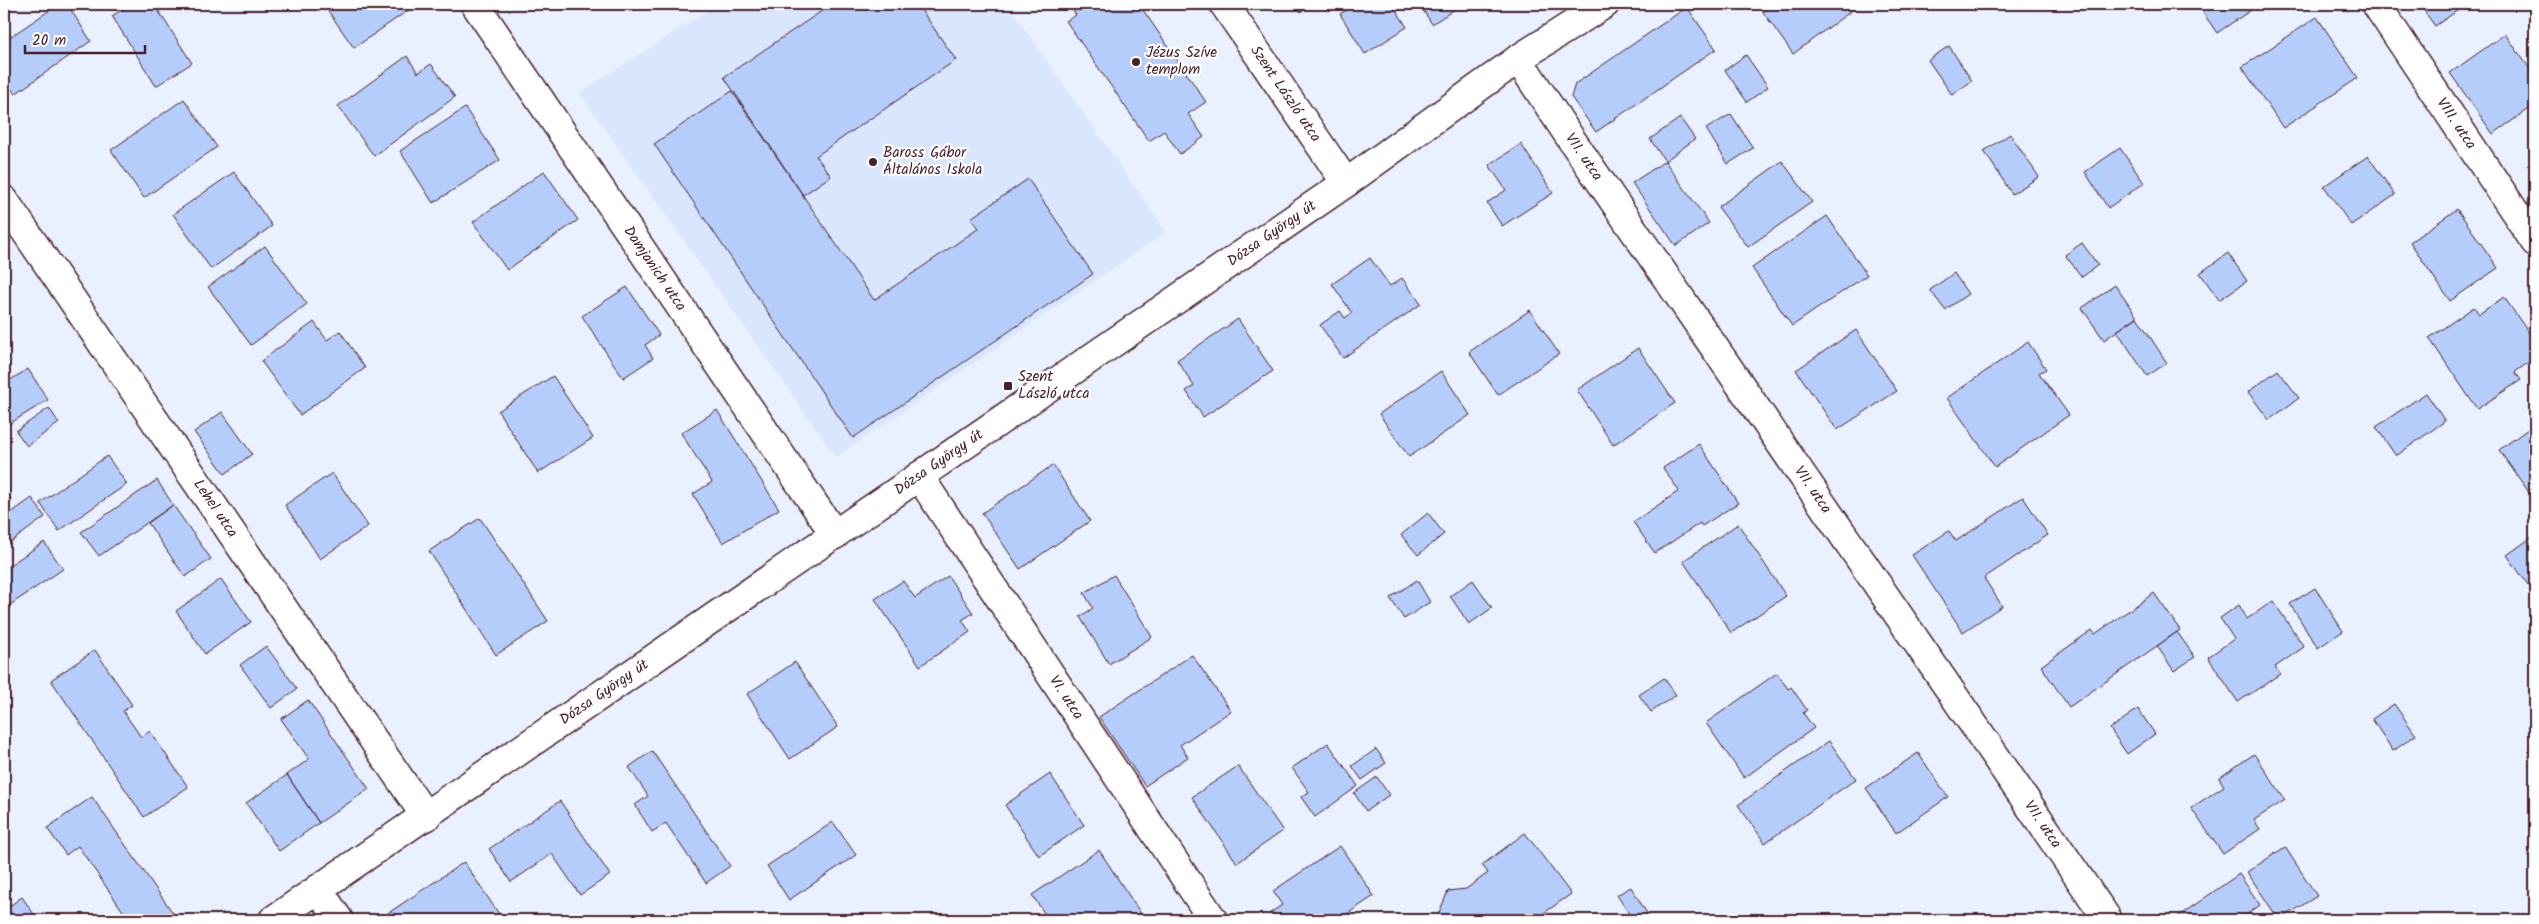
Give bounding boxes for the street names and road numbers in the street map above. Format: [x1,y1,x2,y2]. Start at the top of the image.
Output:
street label: Szent László utca [1244,41,1327,147]
street label: VIII. utca [2430,93,2482,155]
street label: VII. utca [1558,128,1609,186]
street label: Dózsa György út [1223,194,1322,273]
street label: Damjanich utca [617,221,692,316]
street label: Dózsa György út [889,423,989,502]
street label: VII. utca [1787,461,1837,519]
street label: Lehel utca [187,475,244,543]
street label: Dózsa György út [555,653,654,732]
street label: VI. utca [1042,671,1089,725]
street label: VII. utca [2017,796,2067,854]

